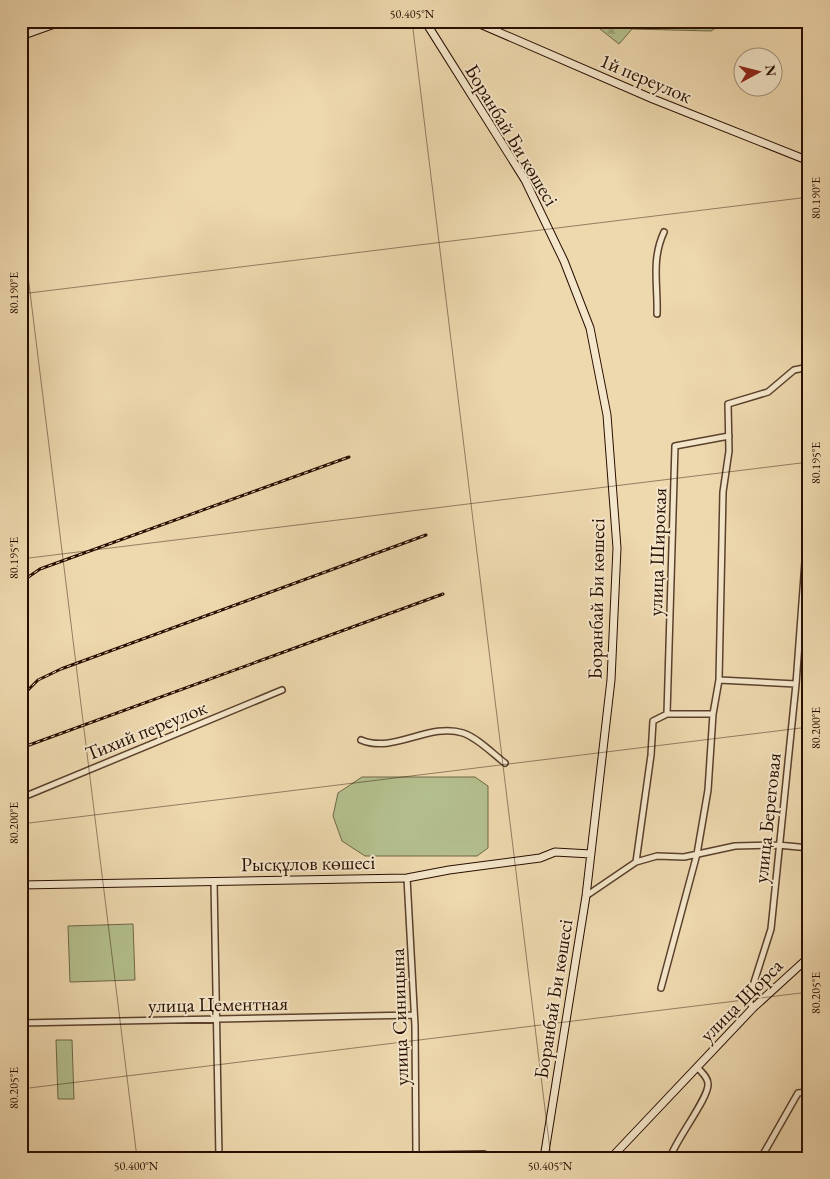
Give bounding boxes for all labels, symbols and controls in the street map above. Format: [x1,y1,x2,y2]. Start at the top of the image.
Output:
text: 50.405°N [390,6,435,22]
street label: 1й переулок [596,47,696,109]
north arrow [732,48,782,98]
street label: Боранбай Би көшесі [459,59,565,211]
text: N [761,64,781,78]
text: 80.190°E [808,177,824,219]
text: 80.190°E [6,272,22,314]
text: 80.195°E [808,442,824,484]
street label: улица Широкая [642,487,672,617]
street label: Боранбай Би көшесі [582,518,610,680]
text: 80.195°E [6,537,22,579]
street label: Тихий переулок [81,694,211,766]
text: 80.200°E [808,707,824,749]
street label: улица Береговая [747,752,787,884]
text: 80.200°E [6,802,22,844]
street label: Рысқұлов көшесі [241,849,376,877]
street label: Боранбай Би көшесі [528,917,578,1081]
street label: улица Синицына [384,948,414,1086]
street label: улица Щорса [694,953,788,1047]
text: 80.205°E [808,972,824,1014]
street label: улица Цементная [148,990,288,1018]
text: 80.205°E [6,1067,22,1109]
text: 50.400°N [114,1158,159,1174]
text: 50.405°N [528,1158,573,1174]

